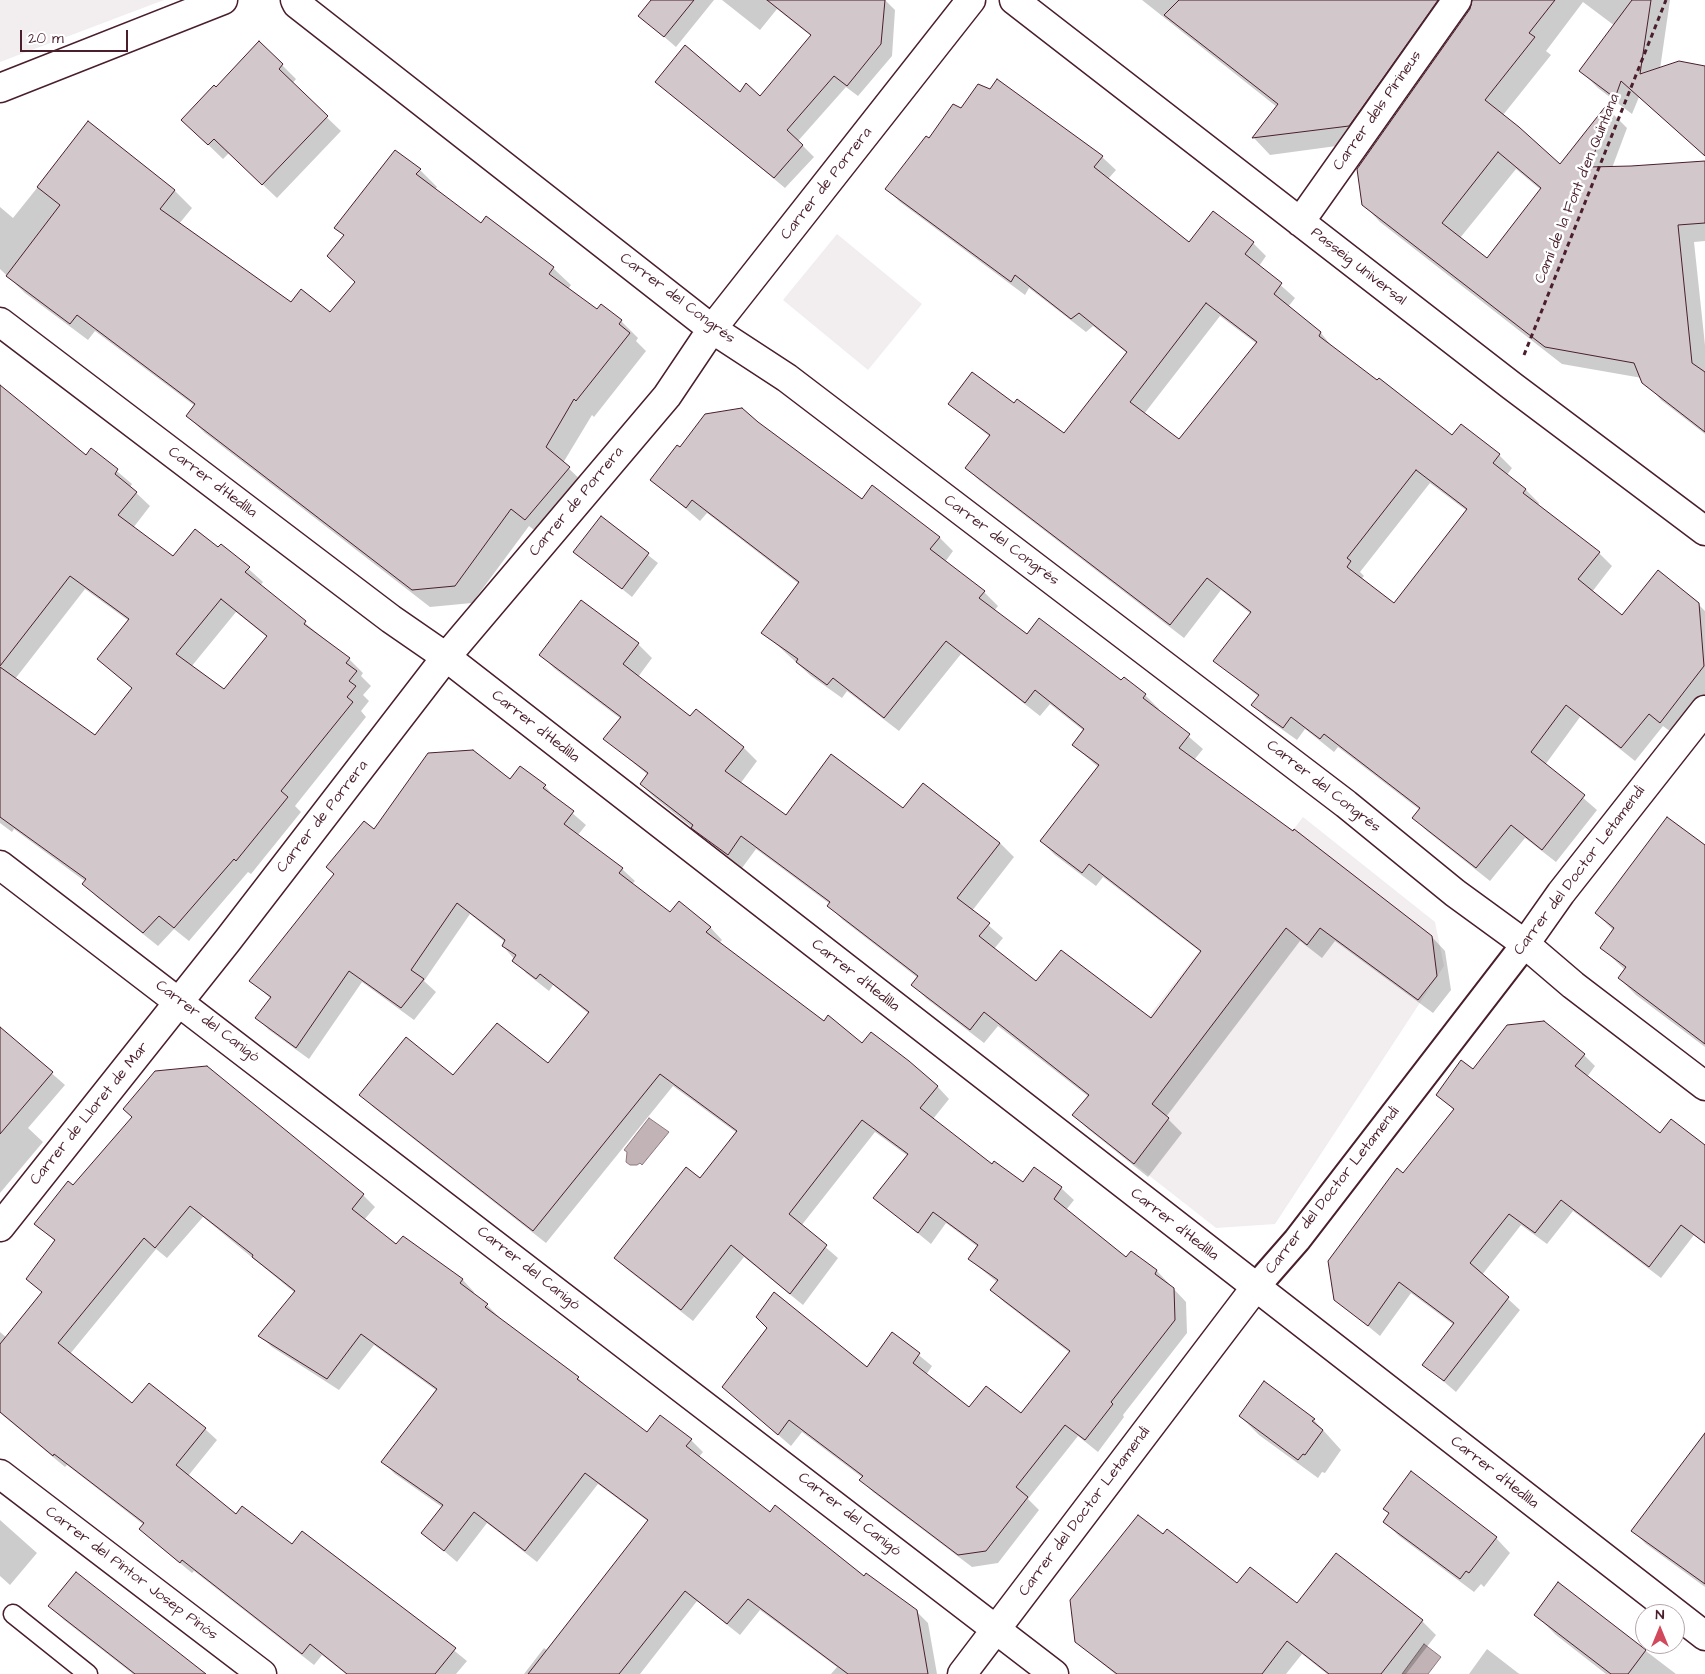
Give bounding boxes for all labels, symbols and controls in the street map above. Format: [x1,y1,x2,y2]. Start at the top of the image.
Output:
scale bar [22,20,130,52]
text: 20 m [28,28,64,49]
street label: Carrer dels Pirineus [1330,48,1426,174]
street label: Camí de la Font d'en Quintana [1532,91,1624,287]
street label: Carrer de Porrera [778,124,876,244]
street label: Passeig Universal [1307,224,1409,310]
street label: Carrer del Congrés [616,250,738,348]
street label: Carrer d'Hedilla [164,444,260,522]
street label: Carrer de Porrera [526,444,628,560]
street label: Carrer del Congrés [940,492,1062,590]
street label: Carrer d'Hedilla [487,687,583,767]
street label: Carrer del Congrés [1262,737,1384,837]
street label: Carrer de Porrera [274,757,372,877]
street label: Carrer del Doctor Letamendi [1510,783,1650,959]
street label: Carrer d'Hedilla [807,936,903,1016]
street label: Carrer del Canigó [151,977,263,1067]
street label: Carrer de Lloret de Mar [27,1039,153,1189]
street label: Carrer del Doctor Letamendi [1262,1104,1404,1278]
street label: Carrer d'Hedilla [1126,1185,1222,1265]
street label: Carrer del Canigó [473,1223,583,1315]
street label: Carrer del Doctor Letamendi [1015,1424,1155,1600]
street label: Carrer d'Hedilla [1446,1433,1542,1513]
street label: Carrer del Canigó [794,1469,904,1561]
street label: Carrer del Pintor Josep Pinós [41,1503,221,1645]
north arrow [1635,1604,1685,1654]
text: N [1656,1605,1664,1625]

